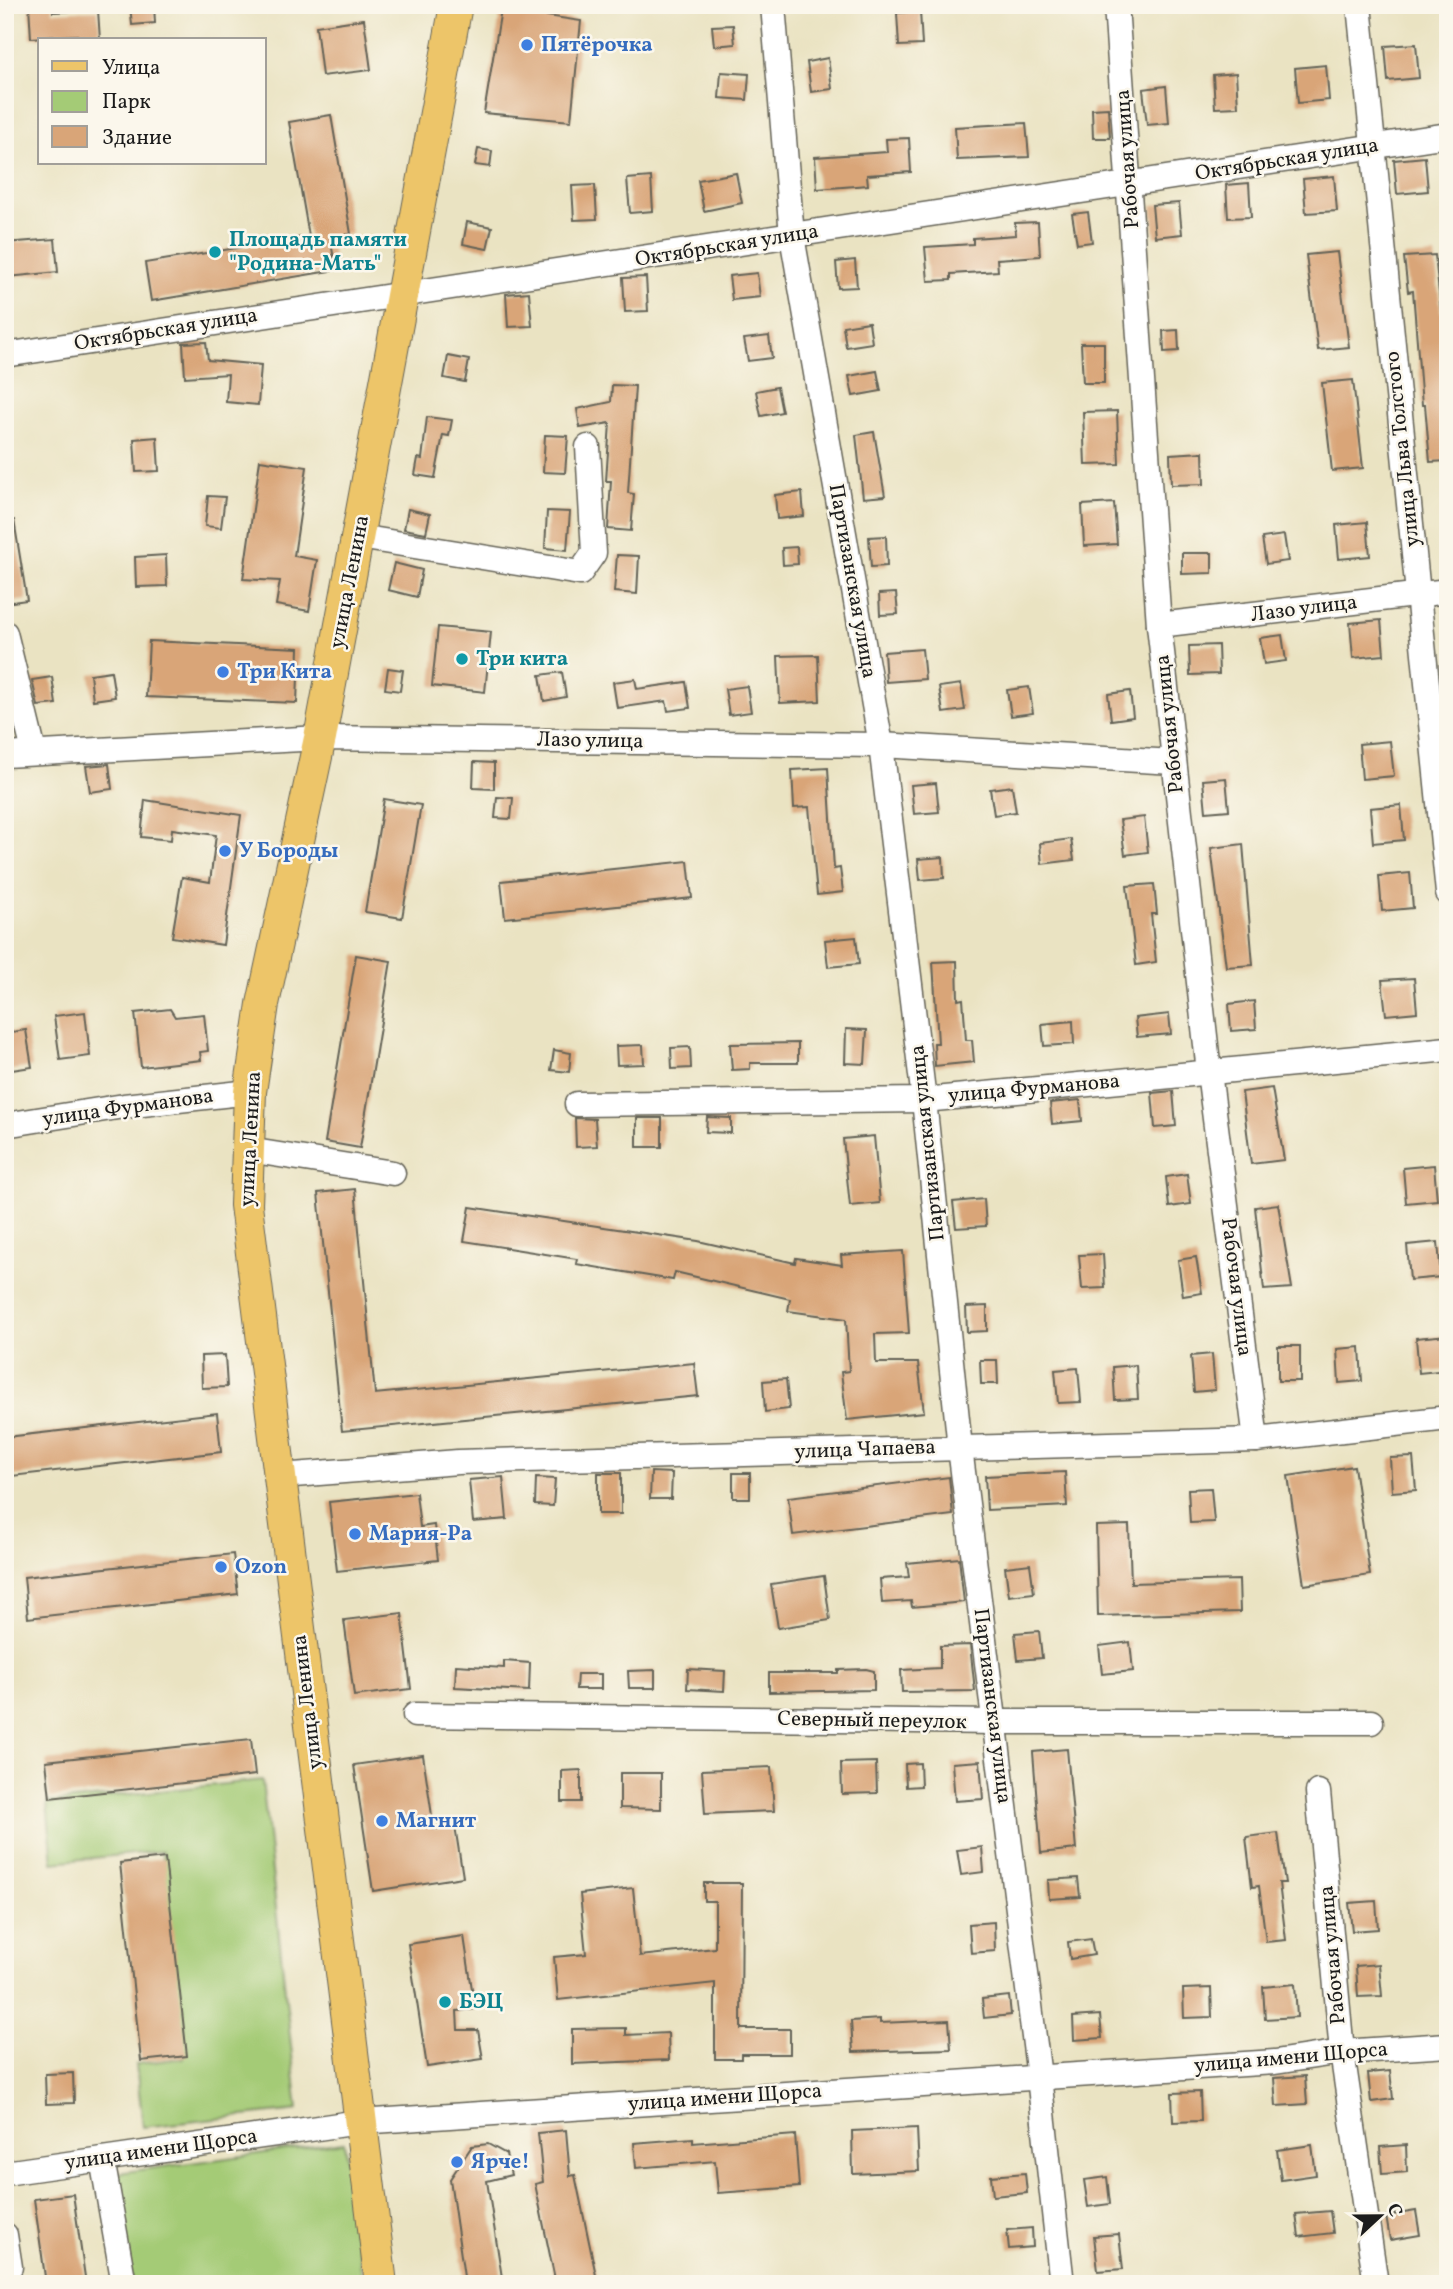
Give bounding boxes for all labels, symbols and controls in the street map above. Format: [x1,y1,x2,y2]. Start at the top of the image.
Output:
place label: Пятёрочка [541,31,653,60]
marker: Пятёрочка [519,37,535,53]
legend [38,38,266,164]
text: Улица [102,54,160,83]
text: Парк [102,88,151,117]
street label: Рабочая улица [1109,88,1147,230]
text: Здание [102,124,172,153]
street label: Октябрьская улица [1193,131,1381,189]
street label: Октябрьская улица [633,217,821,275]
place label: Площадь памяти "Родина-Мать" [229,226,407,279]
marker: Площадь памяти "Родина-Мать" [207,244,223,260]
street label: Октябрьская улица [72,301,260,359]
street label: улица Льва Толстого [1378,350,1428,548]
street label: Партизанская улица [821,481,883,681]
street label: улица Ленина [323,513,377,651]
street label: Лазо улица [1249,588,1359,630]
place label: Три кита [476,645,568,674]
marker: Три кита [454,651,470,667]
street label: Рабочая улица [1148,653,1192,795]
place label: Три Кита [237,658,332,687]
marker: Три Кита [215,664,231,680]
street label: Лазо улица [536,726,644,756]
place label: У Бороды [239,837,338,866]
marker: У Бороды [217,843,233,859]
street label: Партизанская улица [903,1044,953,1242]
street label: улица Фурманова [947,1067,1121,1111]
street label: улица Ленина [233,1071,269,1207]
street label: улица Фурманова [41,1082,215,1134]
street label: Рабочая улица [1213,1216,1259,1358]
street label: улица Чапаева [794,1433,936,1467]
place label: Мария-Ра [369,1520,472,1549]
marker: Мария-Ра [347,1526,363,1542]
place label: Ozon [235,1553,287,1582]
marker: Ozon [213,1559,229,1575]
street label: Партизанская улица [966,1606,1018,1806]
street label: улица Ленина [285,1633,331,1771]
street label: Северный переулок [777,1705,967,1737]
place label: Магнит [396,1807,477,1836]
marker: Магнит [374,1813,390,1829]
street label: Рабочая улица [1312,1884,1354,2026]
place label: БЭЦ [459,1988,503,2017]
marker: БЭЦ [437,1994,453,2010]
street label: улица имени Щорса [1193,2035,1389,2081]
street label: улица имени Щорса [627,2077,823,2119]
street label: улица имени Щорса [63,2122,259,2178]
place label: Ярче! [471,2148,530,2177]
marker: Ярче! [449,2154,465,2170]
north arrow [1344,2180,1414,2250]
text: С [1380,2200,1408,2221]

